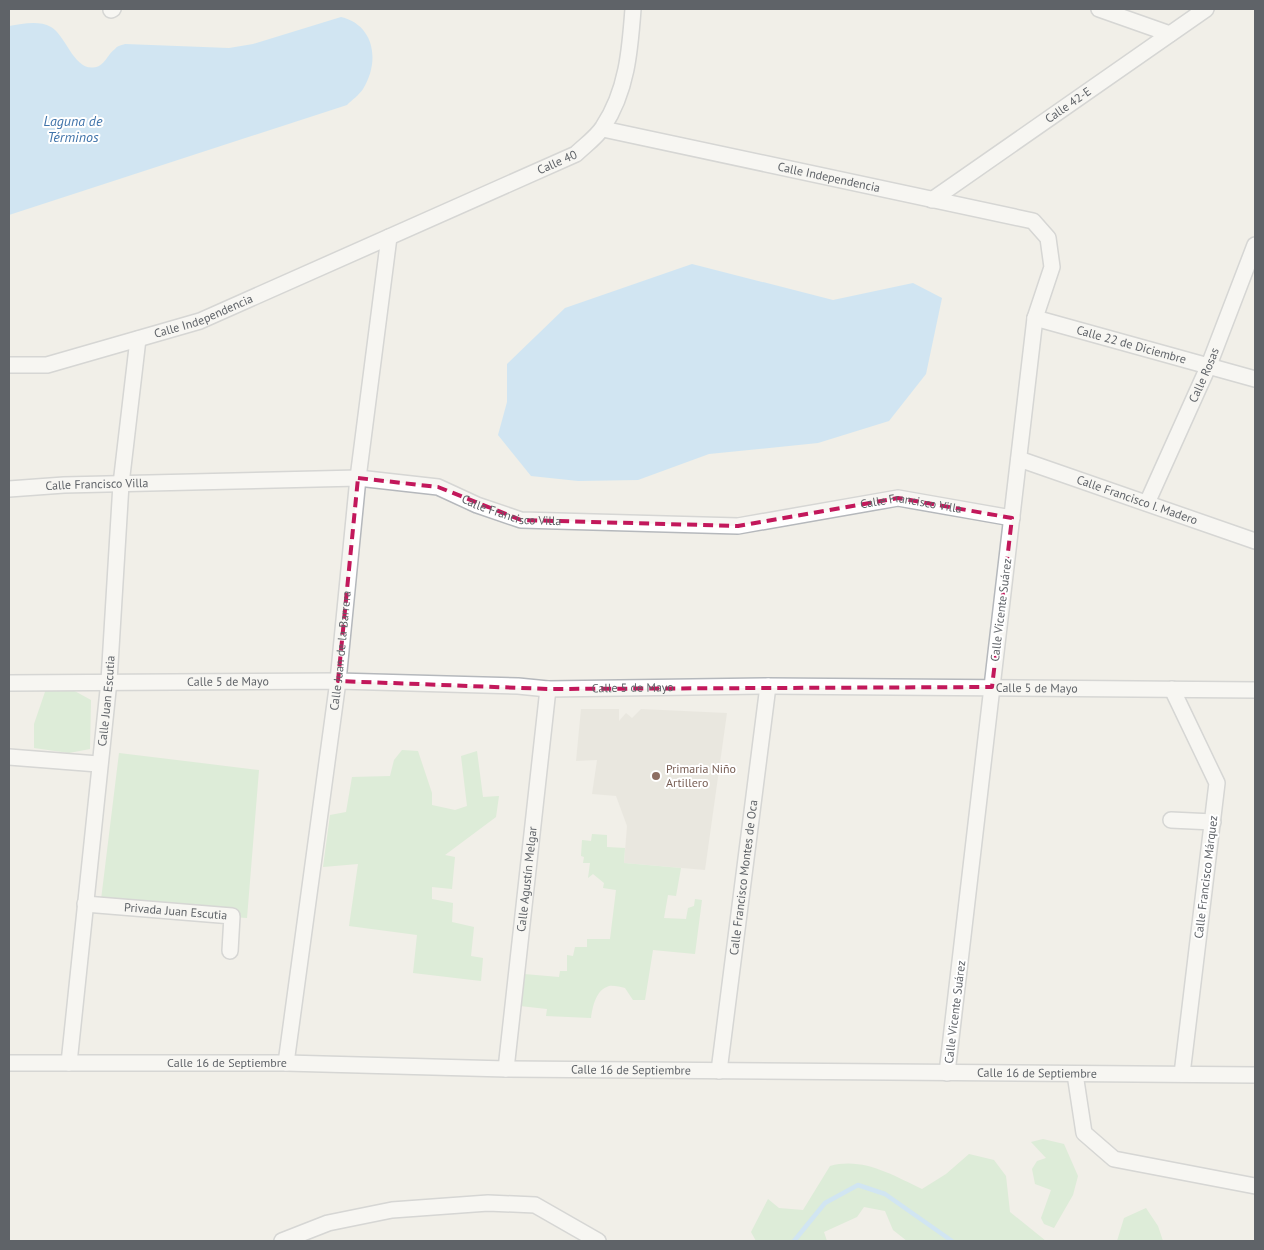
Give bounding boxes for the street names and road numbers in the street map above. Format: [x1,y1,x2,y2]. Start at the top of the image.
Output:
street label: Calle 42-E [1042,83,1094,126]
street label: Calle 40 [535,146,580,177]
street label: Calle Independencia [776,159,882,195]
street label: Calle Independencia [152,291,255,341]
street label: Calle 22 de Diciembre [1075,322,1188,367]
street label: Calle Rosas [1185,346,1222,405]
street label: Calle Francisco I. Madero [1075,472,1200,528]
street label: Calle Francisco Villa [45,475,149,493]
street label: Calle Francisco Villa [859,490,963,516]
street label: Calle Francisco Villa [459,491,562,528]
street label: Calle Vicente Suárez [987,557,1014,662]
street label: Calle Juan de la Barrera [326,590,354,711]
street label: Calle Juan Escutia [94,655,118,747]
street label: Calle 5 de Mayo [187,673,269,689]
street label: Calle 5 de Mayo [592,679,674,695]
street label: Calle 5 de Mayo [996,680,1078,696]
street label: Calle Francisco Montes de Oca [726,799,760,956]
street label: Calle Francisco Márquez [1191,815,1220,939]
street label: Calle Agustín Melgar [513,826,540,933]
street label: Privada Juan Escutia [124,899,228,923]
street label: Calle Vicente Suárez [941,959,968,1064]
street label: Calle 16 de Septiembre [167,1055,287,1070]
street label: Calle 16 de Septiembre [571,1062,691,1077]
street label: Calle 16 de Septiembre [977,1065,1097,1081]

